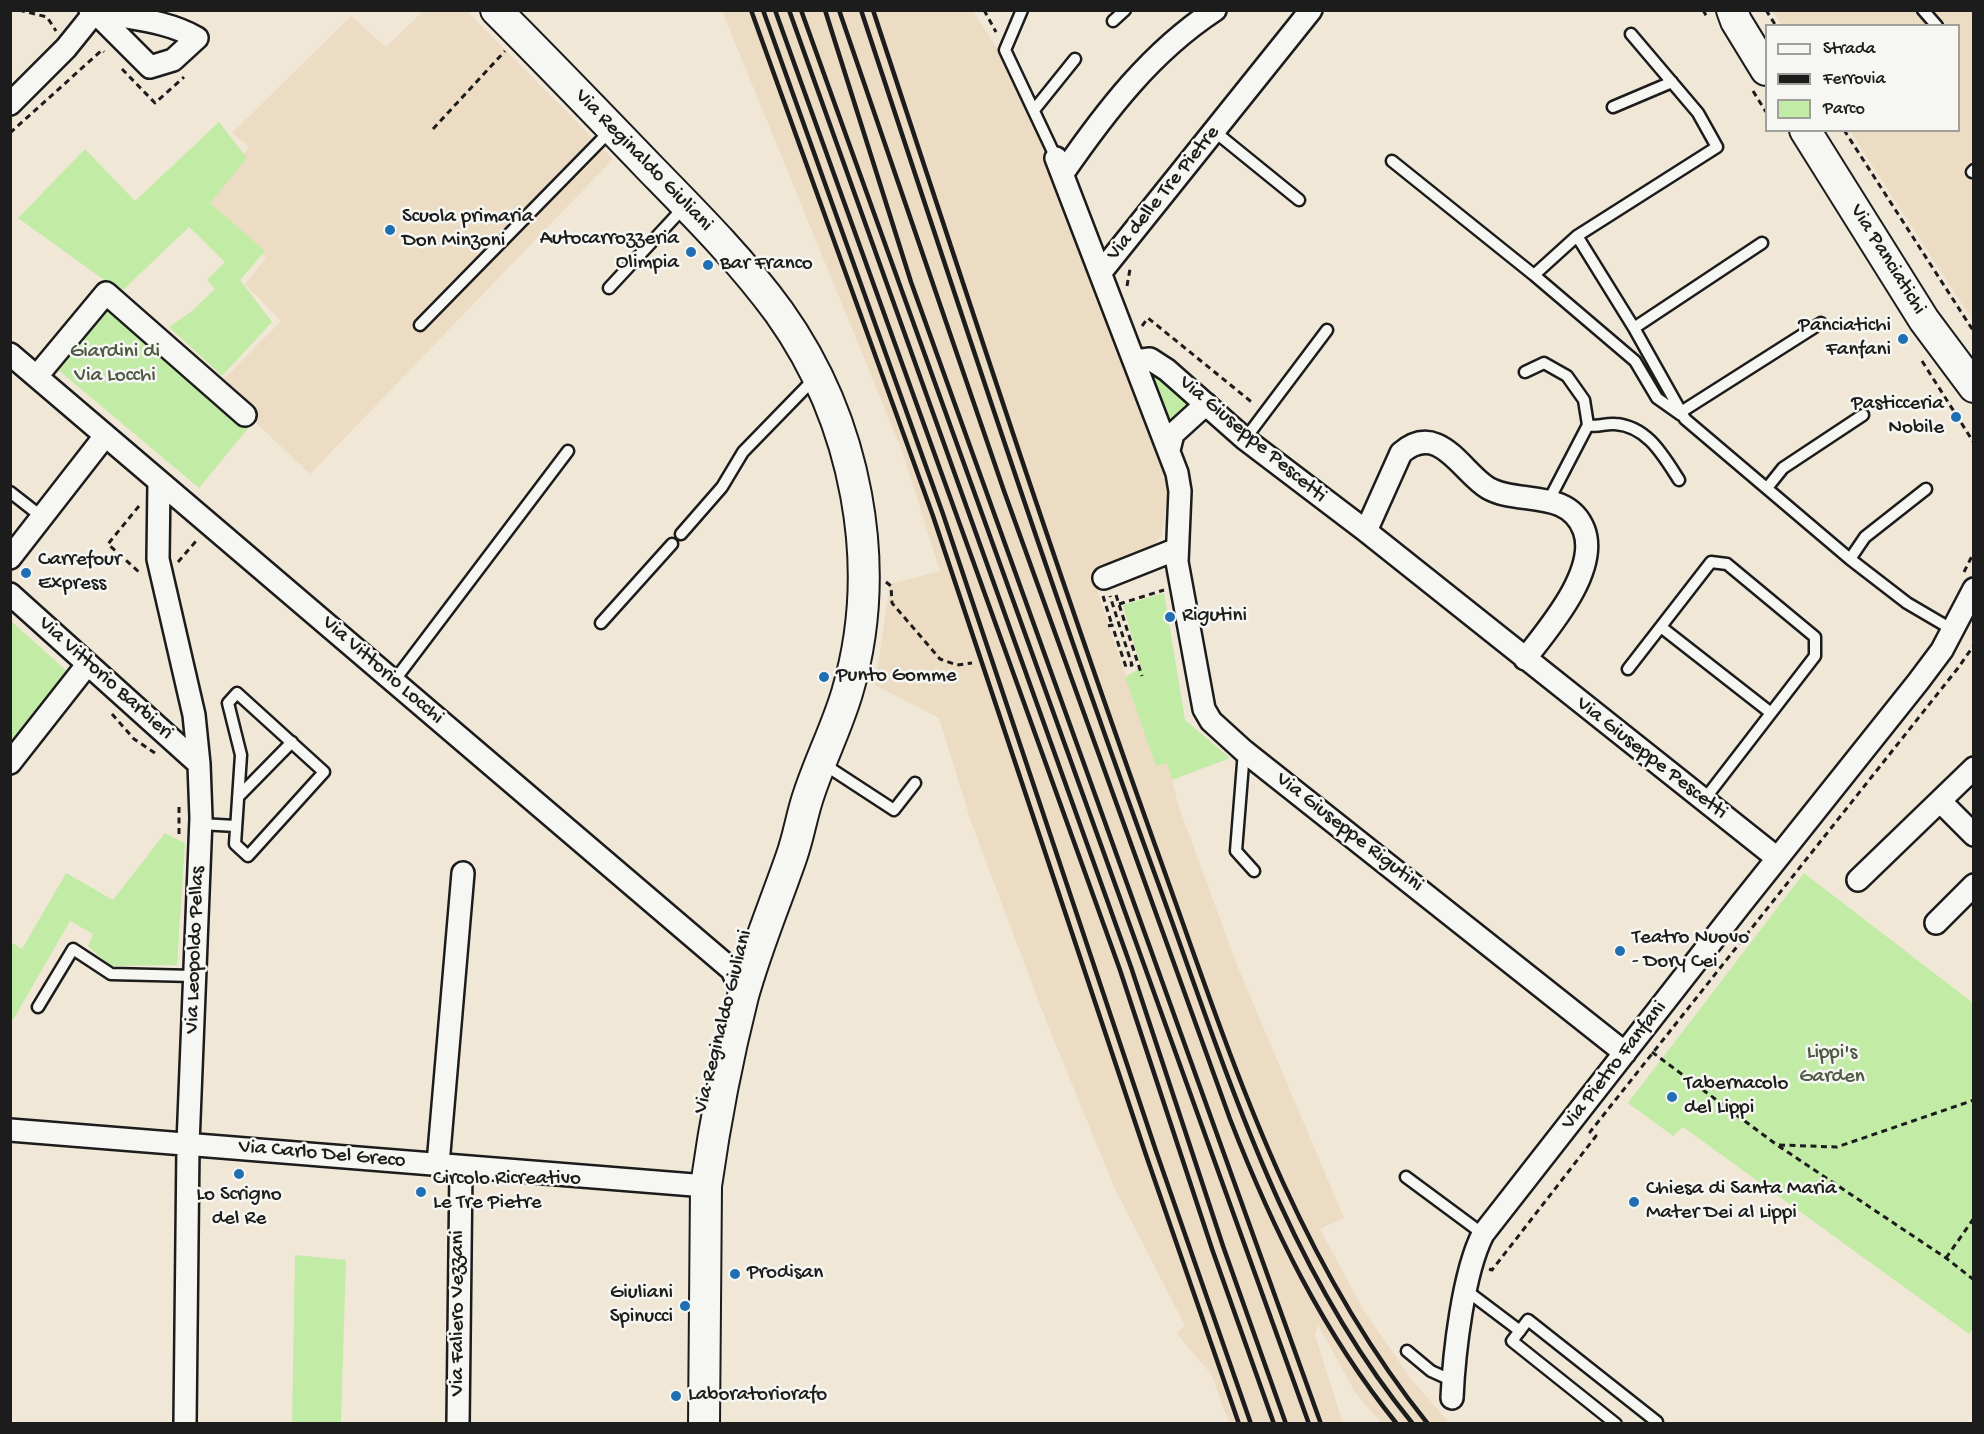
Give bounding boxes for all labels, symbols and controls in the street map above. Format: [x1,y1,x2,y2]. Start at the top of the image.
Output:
legend [1765,24,1960,132]
text: Strada [1823,39,1876,60]
text: Ferrovia [1823,69,1885,90]
street label: Via Reginaldo Giuliani [568,84,718,238]
text: Parco [1823,99,1865,120]
street label: Via delle Tre Pietre [1102,121,1226,267]
street label: Via Panciatichi [1843,200,1931,320]
place label: Scuola primaria Don Minzoni [402,205,533,255]
marker: Scuola primaria Don Minzoni [383,223,397,237]
place label: Autocarrozzeria Olimpia [540,227,679,277]
marker: Autocarrozzeria Olimpia [684,245,698,259]
place label: Bar Franco [720,252,813,278]
marker: Bar Franco [701,258,715,272]
place label: Panciatichi Fanfani [1798,314,1891,364]
marker: Panciatichi Fanfani [1896,332,1910,346]
park label: Giardini di Via Locchi [70,340,160,390]
street label: Via Giuseppe Pescetti [1173,371,1331,509]
place label: Pasticceria Nobile [1851,392,1944,442]
marker: Pasticceria Nobile [1949,410,1963,424]
place label: Carrefour Express [38,548,121,598]
marker: Carrefour Express [19,566,33,580]
place label: Rigutini [1182,604,1247,630]
marker: Rigutini [1163,610,1177,624]
street label: Via Vittorio Locchi [316,611,448,731]
street label: Via Vittorio Barbieri [32,612,178,746]
place label: Punto Gomme [836,664,957,690]
marker: Punto Gomme [817,670,831,684]
street label: Via Giuseppe Pescetti [1570,692,1732,826]
street label: Via Giuseppe Rigutini [1270,767,1428,899]
street label: Via Leopoldo Pellas [180,866,212,1034]
place label: Teatro Nuovo - Dory Cei [1632,926,1749,976]
street label: Via Reginaldo Giuliani [689,927,759,1117]
marker: Teatro Nuovo - Dory Cei [1613,944,1627,958]
street label: Via Pietro Fanfani [1557,996,1673,1136]
park label: Lippi's Garden [1799,1041,1865,1091]
place label: Tabernacolo del Lippi [1684,1072,1788,1122]
marker: Tabernacolo del Lippi [1665,1090,1679,1104]
street label: Via Carlo Del Greco [237,1135,407,1175]
marker: Lo Scrigno del Re [232,1167,246,1181]
place label: Circolo Ricreativo Le Tre Pietre [433,1167,581,1217]
place label: Chiesa di Santa Maria Mater Dei al Lippi [1646,1177,1837,1227]
place label: Lo Scrigno del Re [196,1183,282,1233]
marker: Circolo Ricreativo Le Tre Pietre [414,1185,428,1199]
marker: Chiesa di Santa Maria Mater Dei al Lippi [1627,1195,1641,1209]
street label: Via Faliero Vezzani [446,1230,472,1396]
place label: Prodisan [747,1261,823,1287]
marker: Prodisan [728,1267,742,1281]
place label: Giuliani Spinucci [610,1281,673,1331]
marker: Giuliani Spinucci [678,1299,692,1313]
place label: Laboratoriorafo [688,1383,827,1409]
marker: Laboratoriorafo [669,1389,683,1403]

